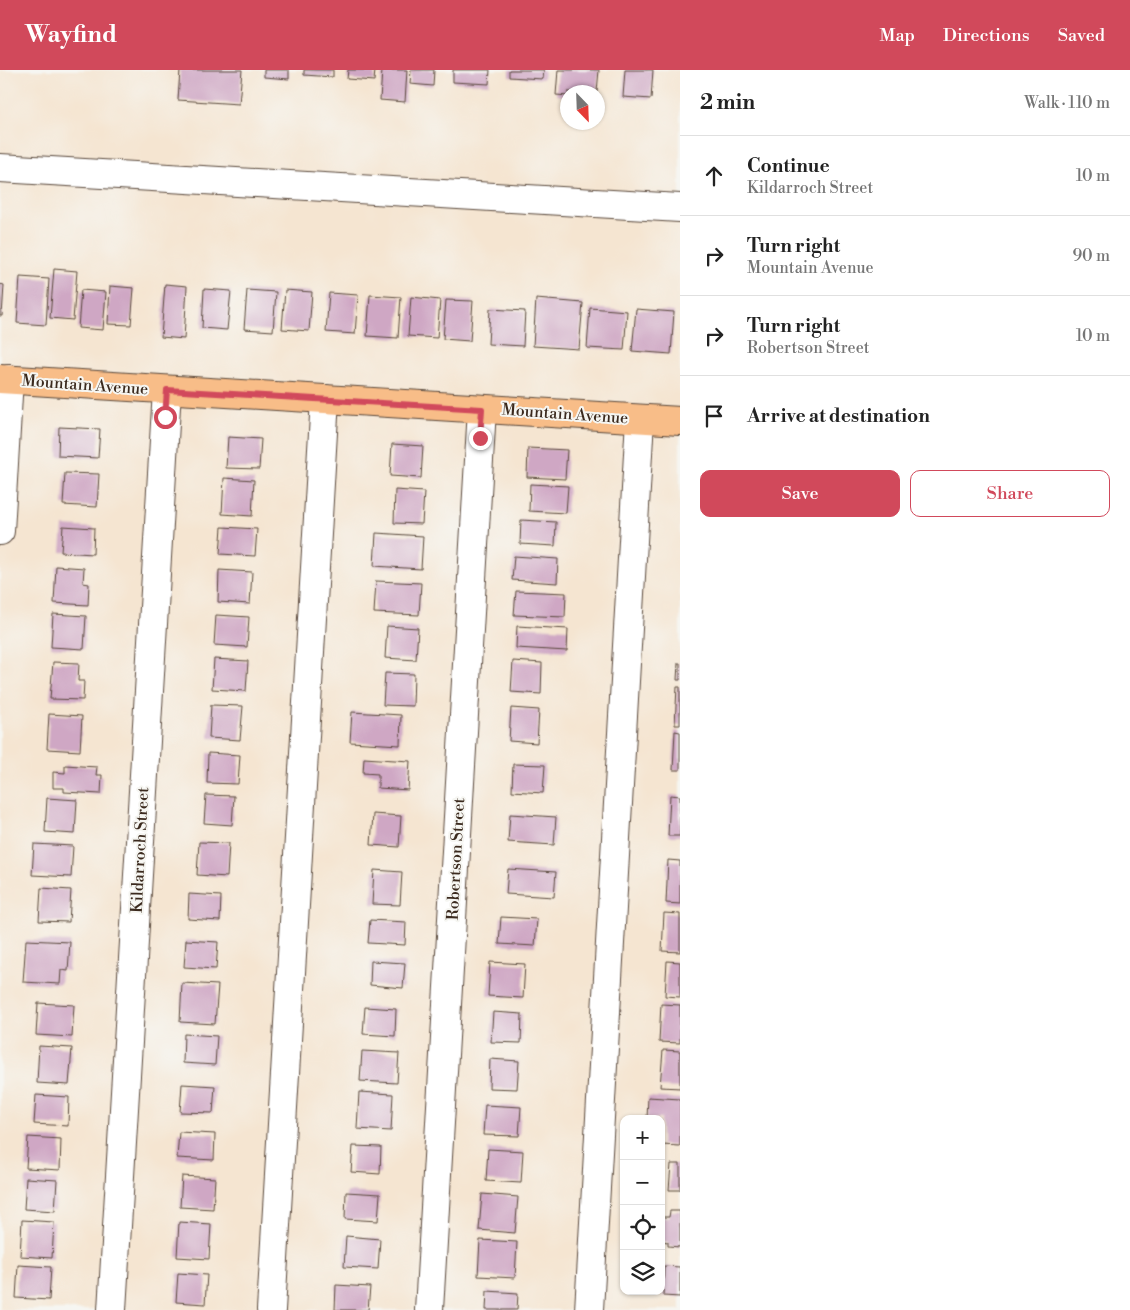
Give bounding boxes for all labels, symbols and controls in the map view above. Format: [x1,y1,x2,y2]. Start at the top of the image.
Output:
text: Wayfind [25,20,117,50]
text: Map [879,24,915,47]
text: Directions [943,24,1030,47]
text: Saved [1058,24,1105,47]
north arrow [560,85,605,130]
text: 2 min [700,90,755,116]
text: Walk · 110 m [1024,93,1110,113]
text: Continue [747,154,830,178]
icon: ahead [700,162,728,190]
text: 10 m [1076,166,1110,186]
text: Kildarroch Street [747,178,873,198]
text: Turn right [747,234,840,258]
icon: right [700,242,728,270]
text: 90 m [1072,246,1110,266]
text: Mountain Avenue [747,258,874,278]
text: Turn right [747,314,840,338]
icon: right [700,322,728,350]
text: 10 m [1076,326,1110,346]
text: Robertson Street [747,338,869,358]
street label: Mountain Avenue [21,371,149,399]
street label: Mountain Avenue [501,400,629,428]
icon: arrive [700,402,728,430]
text: Arrive at destination [747,404,930,428]
route start [154,406,177,429]
route end [469,427,492,450]
button: Save [700,470,900,517]
button: Share [910,470,1110,517]
street label: Kildarroch Street [127,786,153,913]
street label: Robertson Street [443,797,469,921]
map controls [620,1115,665,1295]
button: + [620,1115,665,1160]
button: − [620,1160,665,1205]
button: locate [620,1205,665,1250]
button: layers [620,1250,665,1295]

